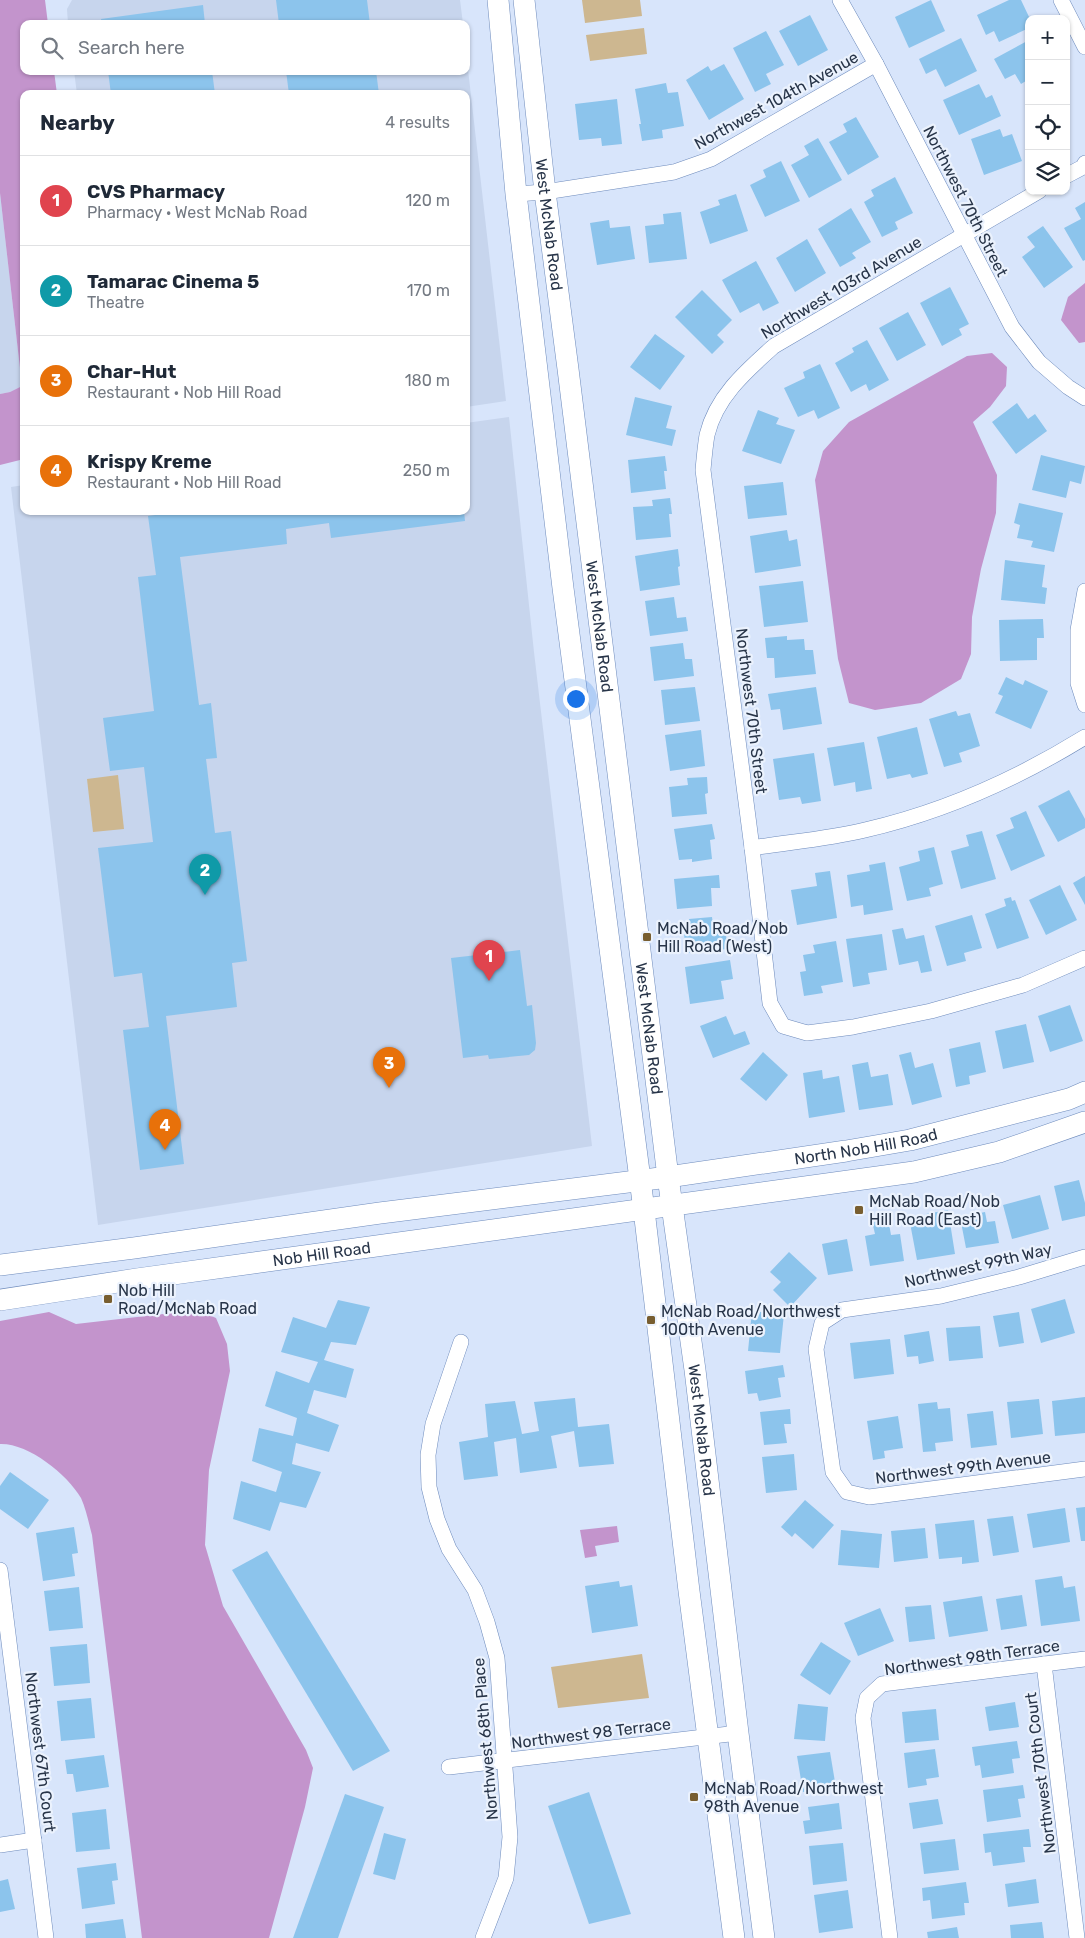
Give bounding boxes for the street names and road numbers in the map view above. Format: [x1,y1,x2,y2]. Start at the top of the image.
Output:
street label: Northwest 104th Avenue [691,47,862,154]
street label: Northwest 70th Street [919,123,1012,280]
street label: West McNab Road [531,158,567,292]
street label: Northwest 103rd Avenue [758,232,925,343]
street label: West McNab Road [582,559,617,693]
street label: Northwest 70th Street [732,627,771,795]
street label: West McNab Road [632,961,667,1095]
street label: North Nob Hill Road [793,1124,940,1168]
street label: Nob Hill Road [272,1238,372,1270]
street label: Northwest 99th Way [903,1239,1054,1292]
street label: West McNab Road [684,1363,719,1497]
street label: Northwest 99th Avenue [874,1447,1052,1488]
street label: Northwest 98th Terrace [883,1636,1061,1679]
street label: Northwest 68th Place [469,1657,502,1821]
street label: Northwest 67th Court [21,1671,60,1833]
street label: Northwest 70th Court [1021,1691,1060,1855]
street label: Northwest 98 Terrace [510,1714,672,1753]

